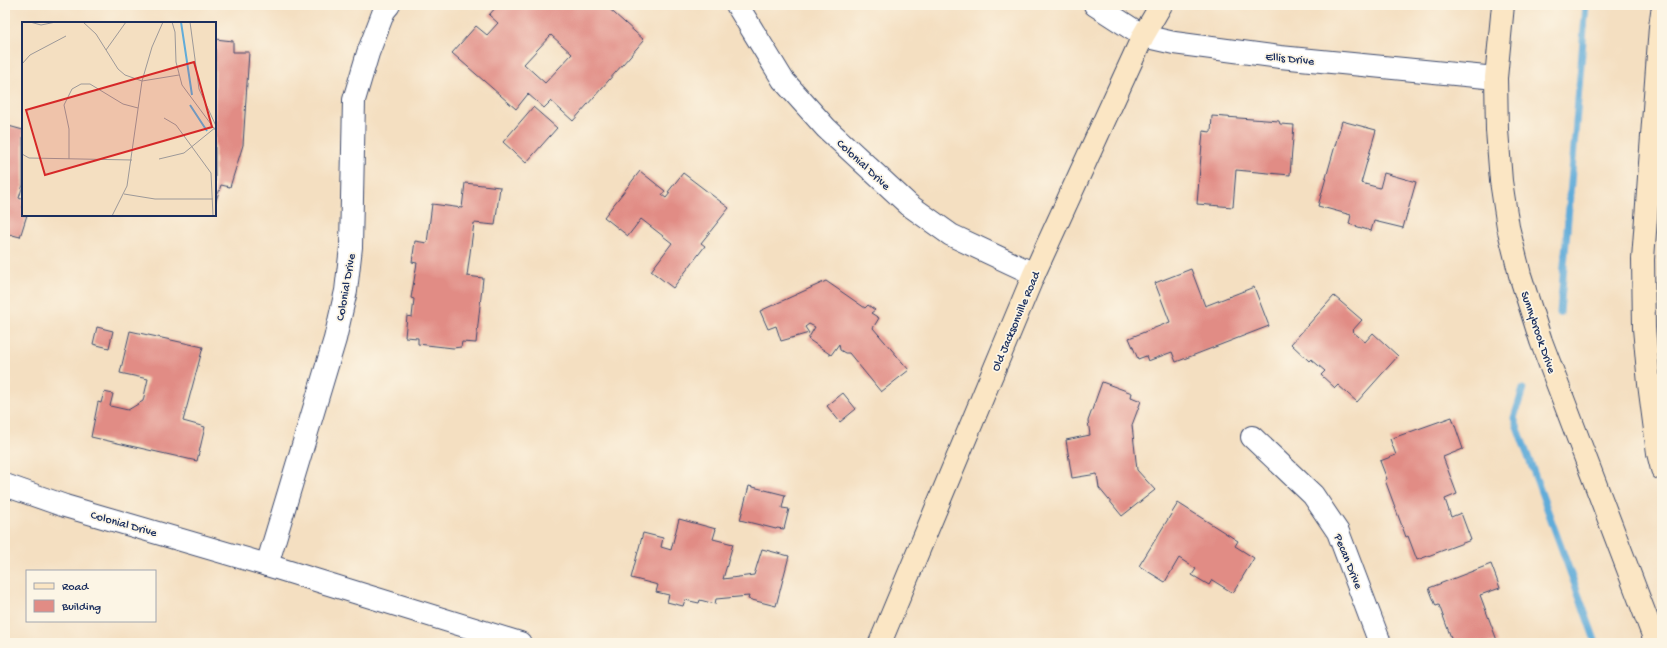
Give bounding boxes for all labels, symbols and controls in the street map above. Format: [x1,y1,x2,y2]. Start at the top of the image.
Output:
inset map [22,22,216,216]
street label: Ellis Drive [1265,50,1316,70]
street label: Colonial Drive [833,137,893,194]
street label: Colonial Drive [334,252,360,322]
street label: Old Jacksonville Road [989,269,1045,374]
street label: Sunnybrook Drive [1517,290,1558,376]
street label: Colonial Drive [89,509,159,541]
street label: Pecan Drive [1329,531,1365,592]
legend [26,570,156,622]
text: Road [62,581,89,595]
text: Building [61,601,101,615]

